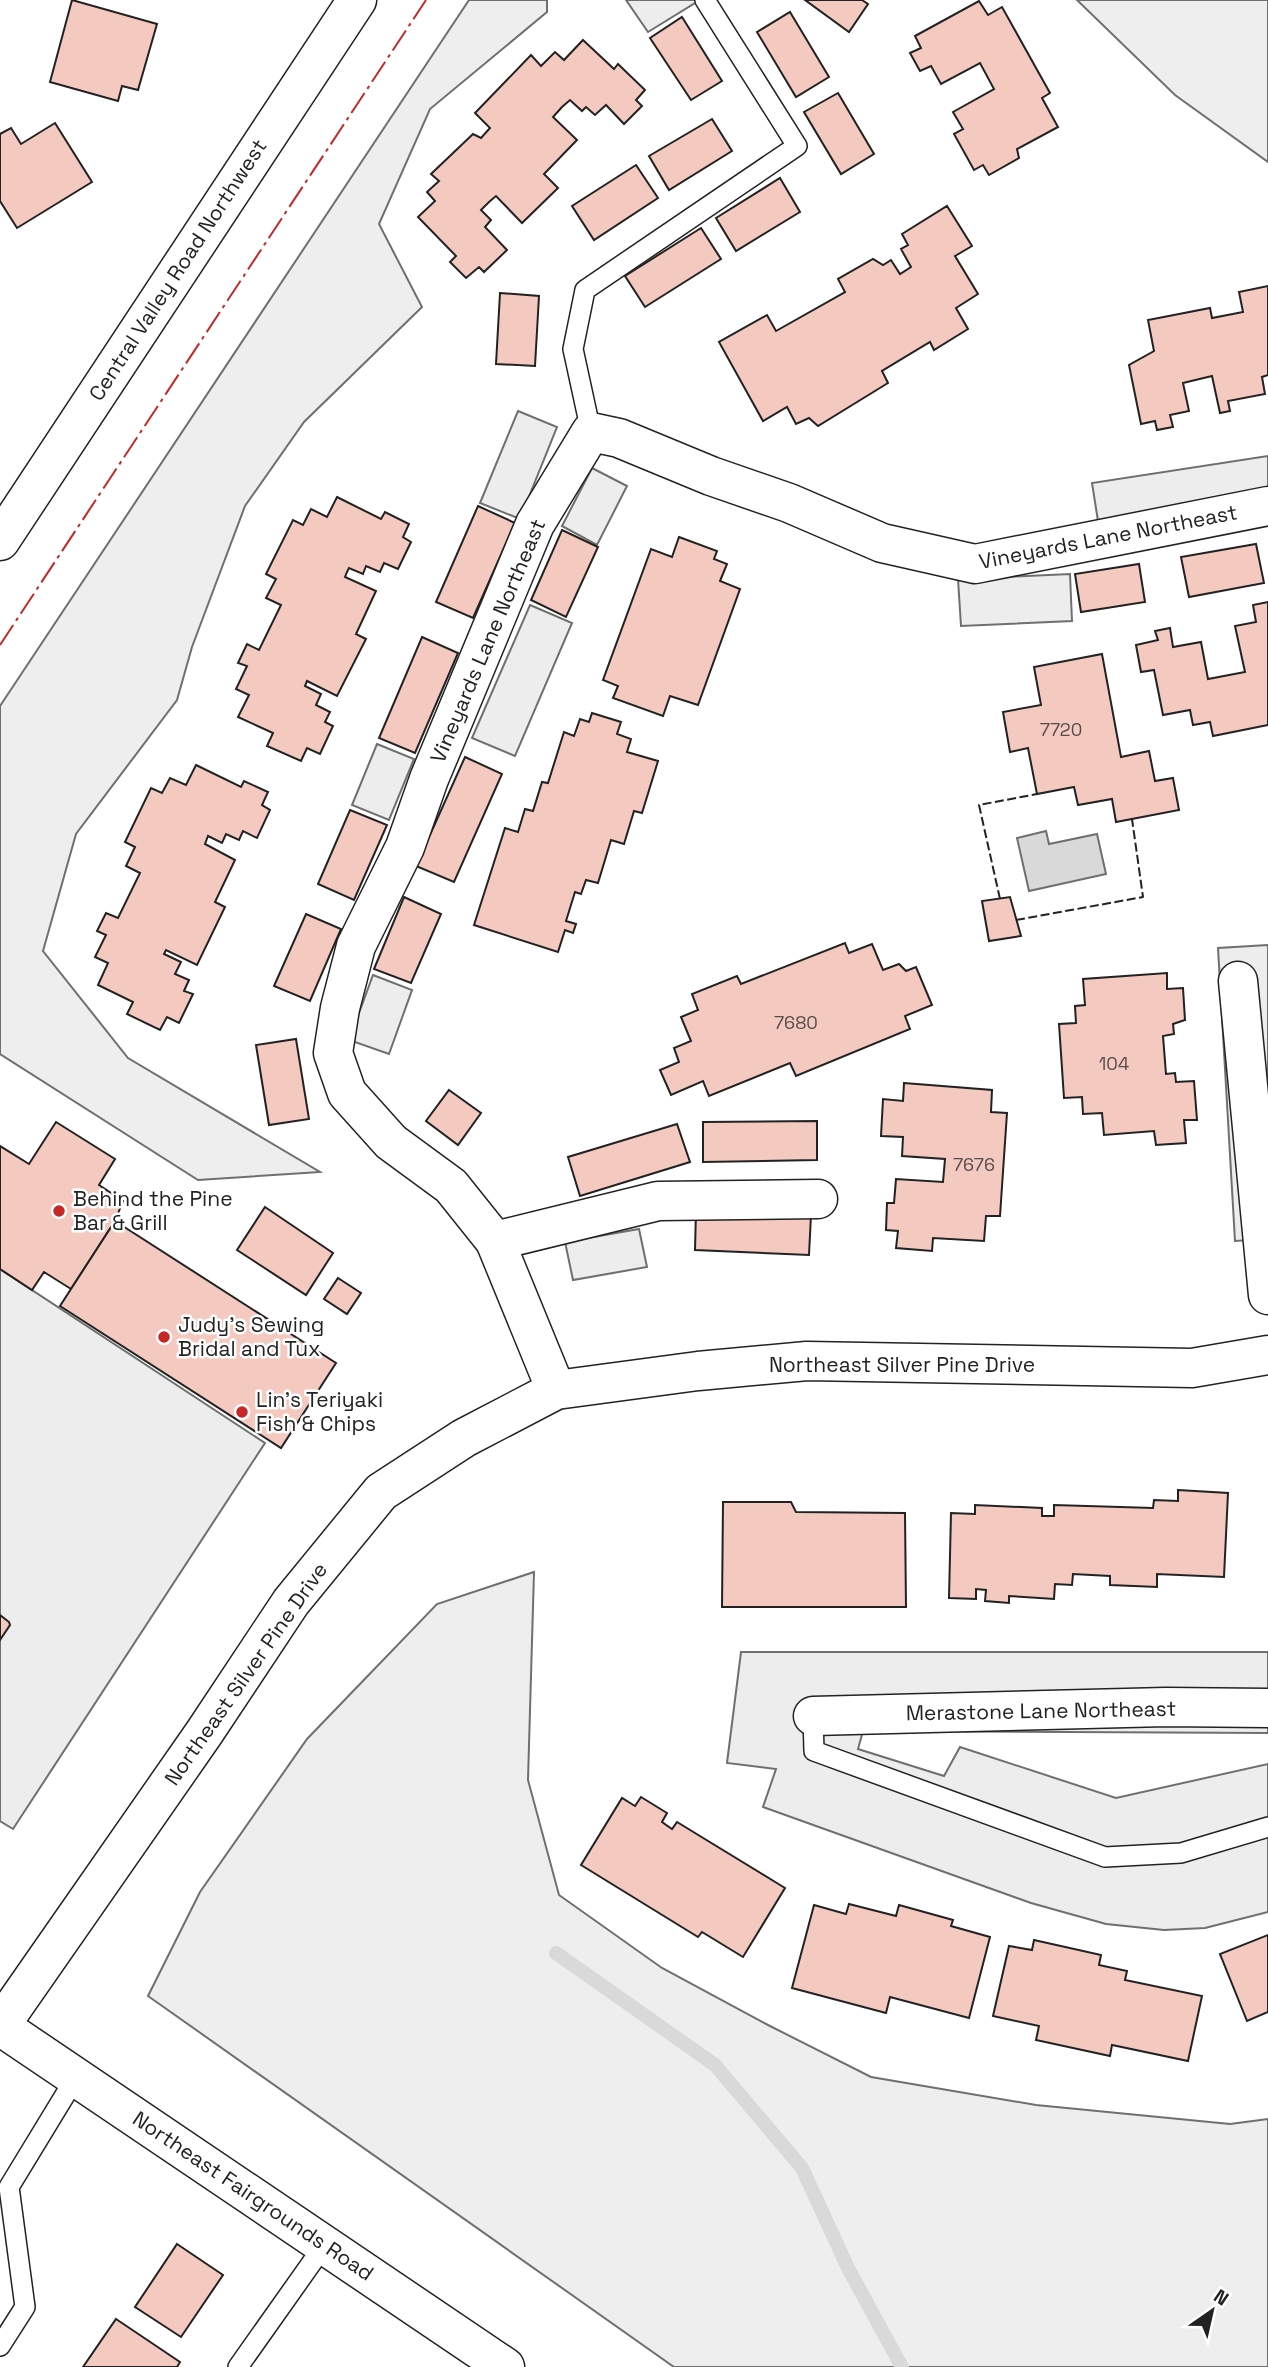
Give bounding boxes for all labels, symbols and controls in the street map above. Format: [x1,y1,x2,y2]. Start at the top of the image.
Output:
street label: Central Valley Road Northwest [83,134,273,406]
street label: Vineyards Lane Northeast [977,498,1239,575]
street label: Vineyards Lane Northeast [424,515,551,767]
house number: 7720 [1040,718,1082,741]
house number: 7680 [774,1011,818,1034]
house number: 104 [1099,1052,1129,1075]
house number: 7676 [953,1153,995,1176]
place label: Behind the Pine Bar & Grill [73,1185,233,1236]
marker: Behind the Pine Bar & Grill [51,1203,67,1219]
place label: Judy's Sewing Bridal and Tux [178,1311,324,1362]
marker: Judy's Sewing Bridal and Tux [156,1329,172,1345]
street label: Northeast Silver Pine Drive [769,1351,1035,1378]
place label: Lin's Teriyaki Fish & Chips [256,1386,383,1437]
marker: Lin's Teriyaki Fish & Chips [234,1404,250,1420]
street label: Northeast Silver Pine Drive [158,1557,333,1791]
street label: Merastone Lane Northeast [906,1695,1176,1726]
street label: Northeast Fairgrounds Road [128,2105,379,2286]
north arrow [1177,2276,1247,2346]
text: N [1209,2283,1233,2311]

